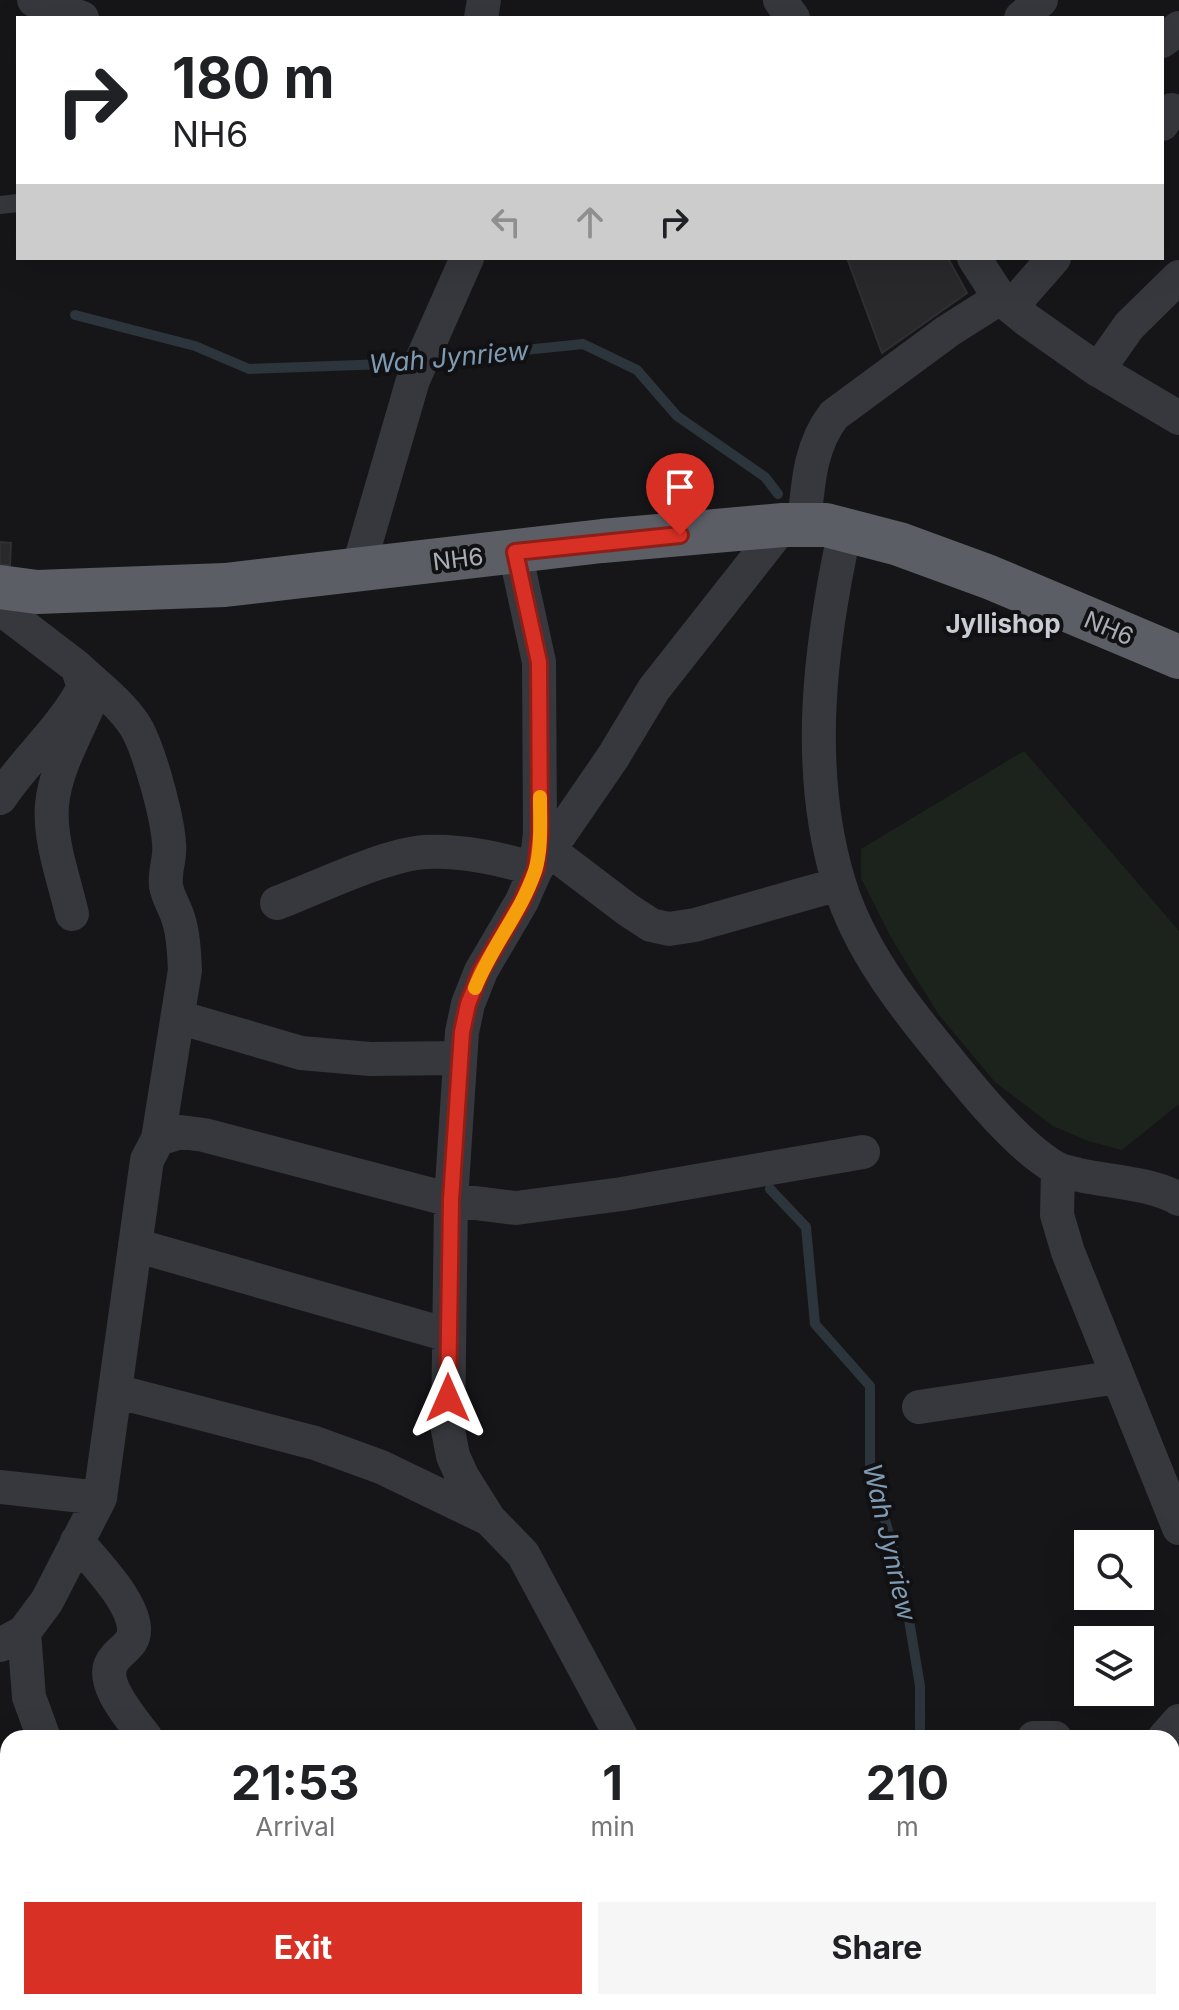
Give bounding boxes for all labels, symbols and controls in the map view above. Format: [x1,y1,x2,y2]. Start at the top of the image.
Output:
text: 180 m [172,44,335,112]
icon: right [40,48,144,152]
text: NH6 [172,112,248,156]
icon: left [484,200,528,244]
icon: ahead [568,200,612,244]
icon: right [652,200,696,244]
water label: Wah Jynriew [368,335,531,379]
pin [646,453,714,535]
icon: arrive [658,465,702,509]
street label: NH6 [431,542,485,576]
street label: NH6 [1080,605,1138,651]
district label: Jyllishop [945,608,1061,639]
position arrow [406,1356,490,1440]
water label: Wah Jynriew [857,1461,923,1624]
map controls [1074,1530,1154,1706]
button: search [1074,1530,1154,1610]
button: layers [1074,1626,1154,1706]
text: 21:53 [231,1753,360,1812]
text: 1 [602,1753,623,1812]
text: 210 [866,1753,949,1812]
text: Arrival [255,1811,335,1842]
text: min [590,1811,635,1842]
text: m [896,1811,919,1842]
button: Exit [24,1902,582,1994]
button: Share [598,1902,1156,1994]

